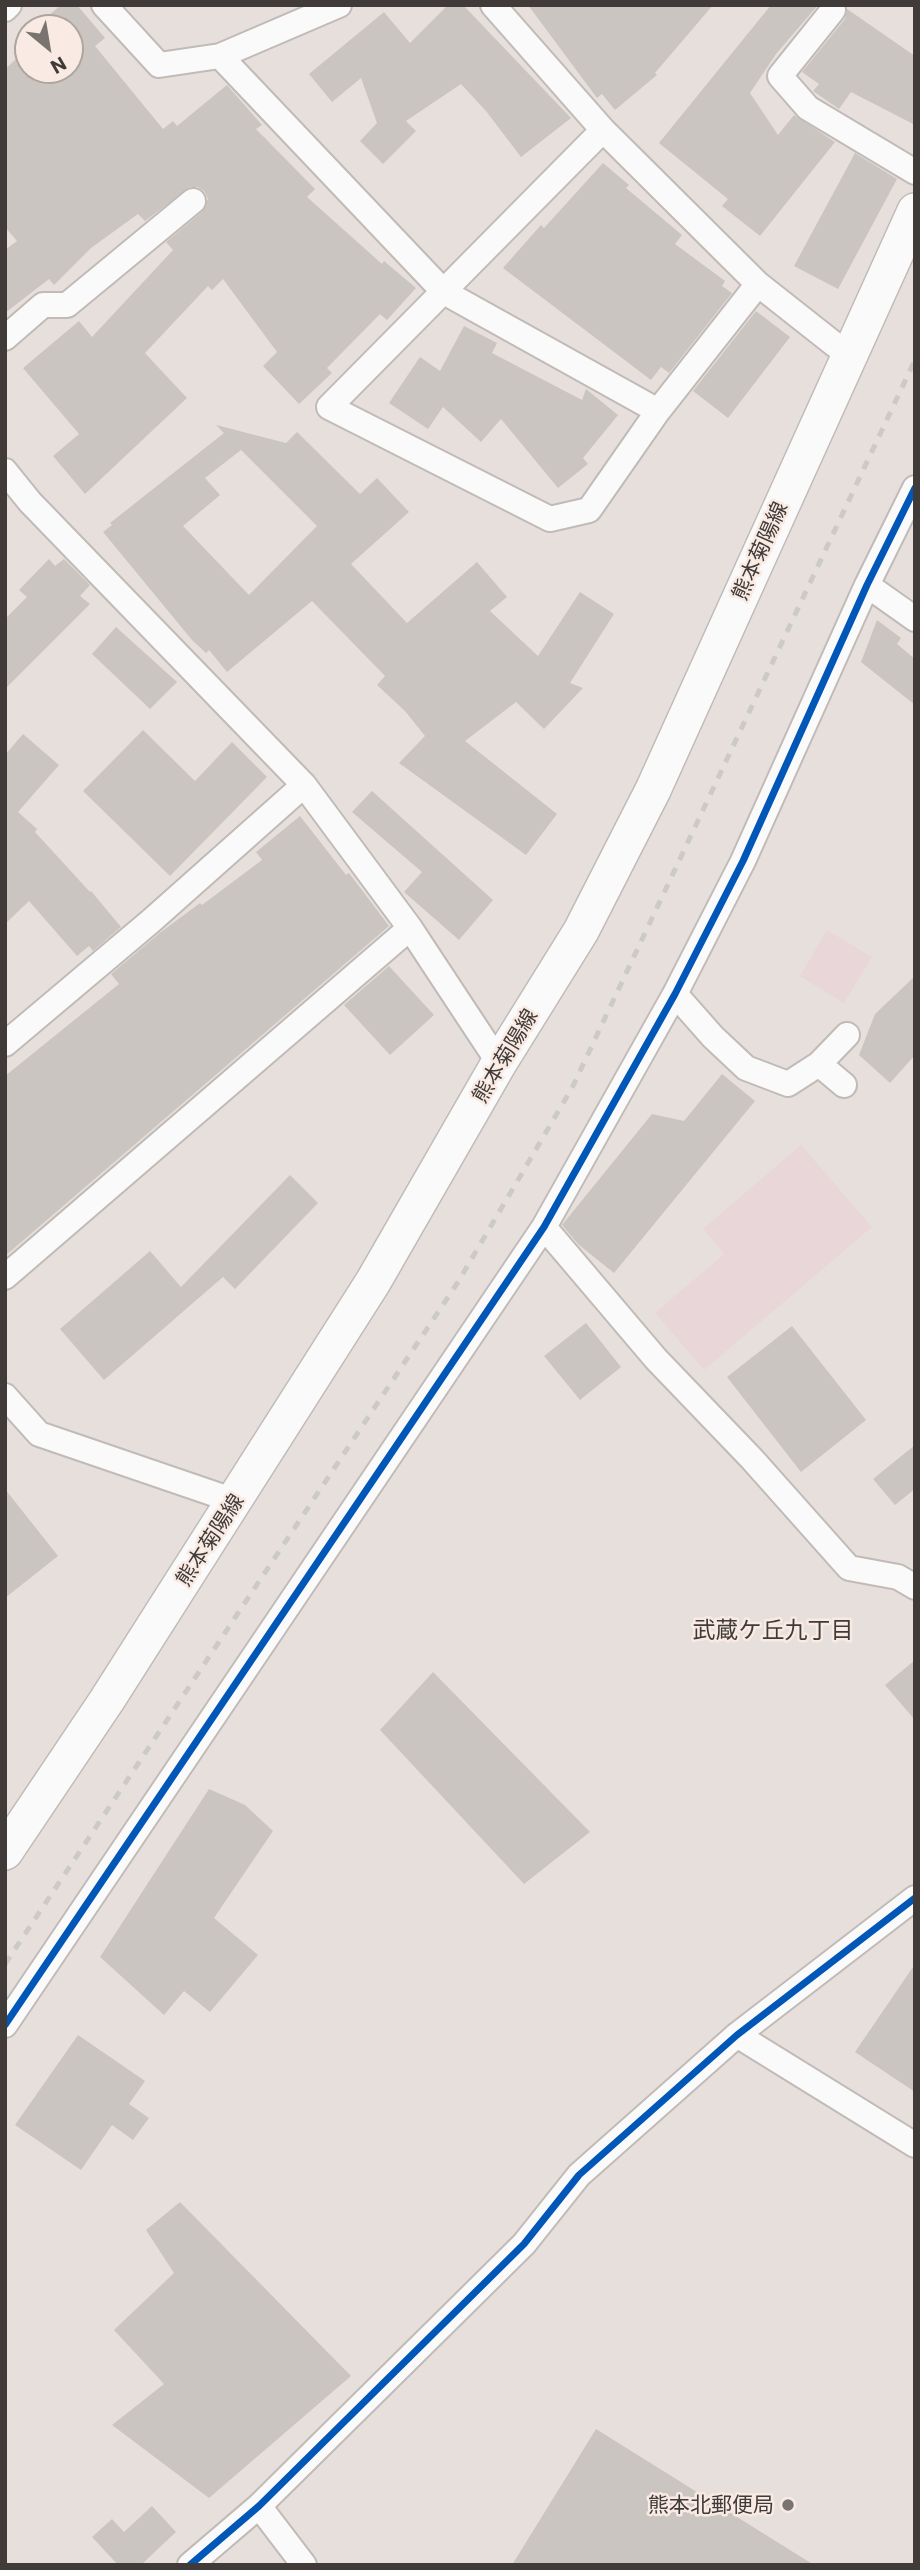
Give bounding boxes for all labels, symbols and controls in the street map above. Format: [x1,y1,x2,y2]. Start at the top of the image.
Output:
north arrow [14,14,84,84]
text: N [47,52,71,79]
street label: 熊本菊陽線 [727,498,793,604]
street label: 熊本菊陽線 [467,1005,543,1107]
street label: 熊本菊陽線 [171,1489,249,1591]
district label: 武蔵ケ丘九丁目 [693,1616,853,1644]
place label: 熊本北郵便局 [648,2492,774,2518]
marker: 熊本北郵便局 [780,2497,796,2513]

